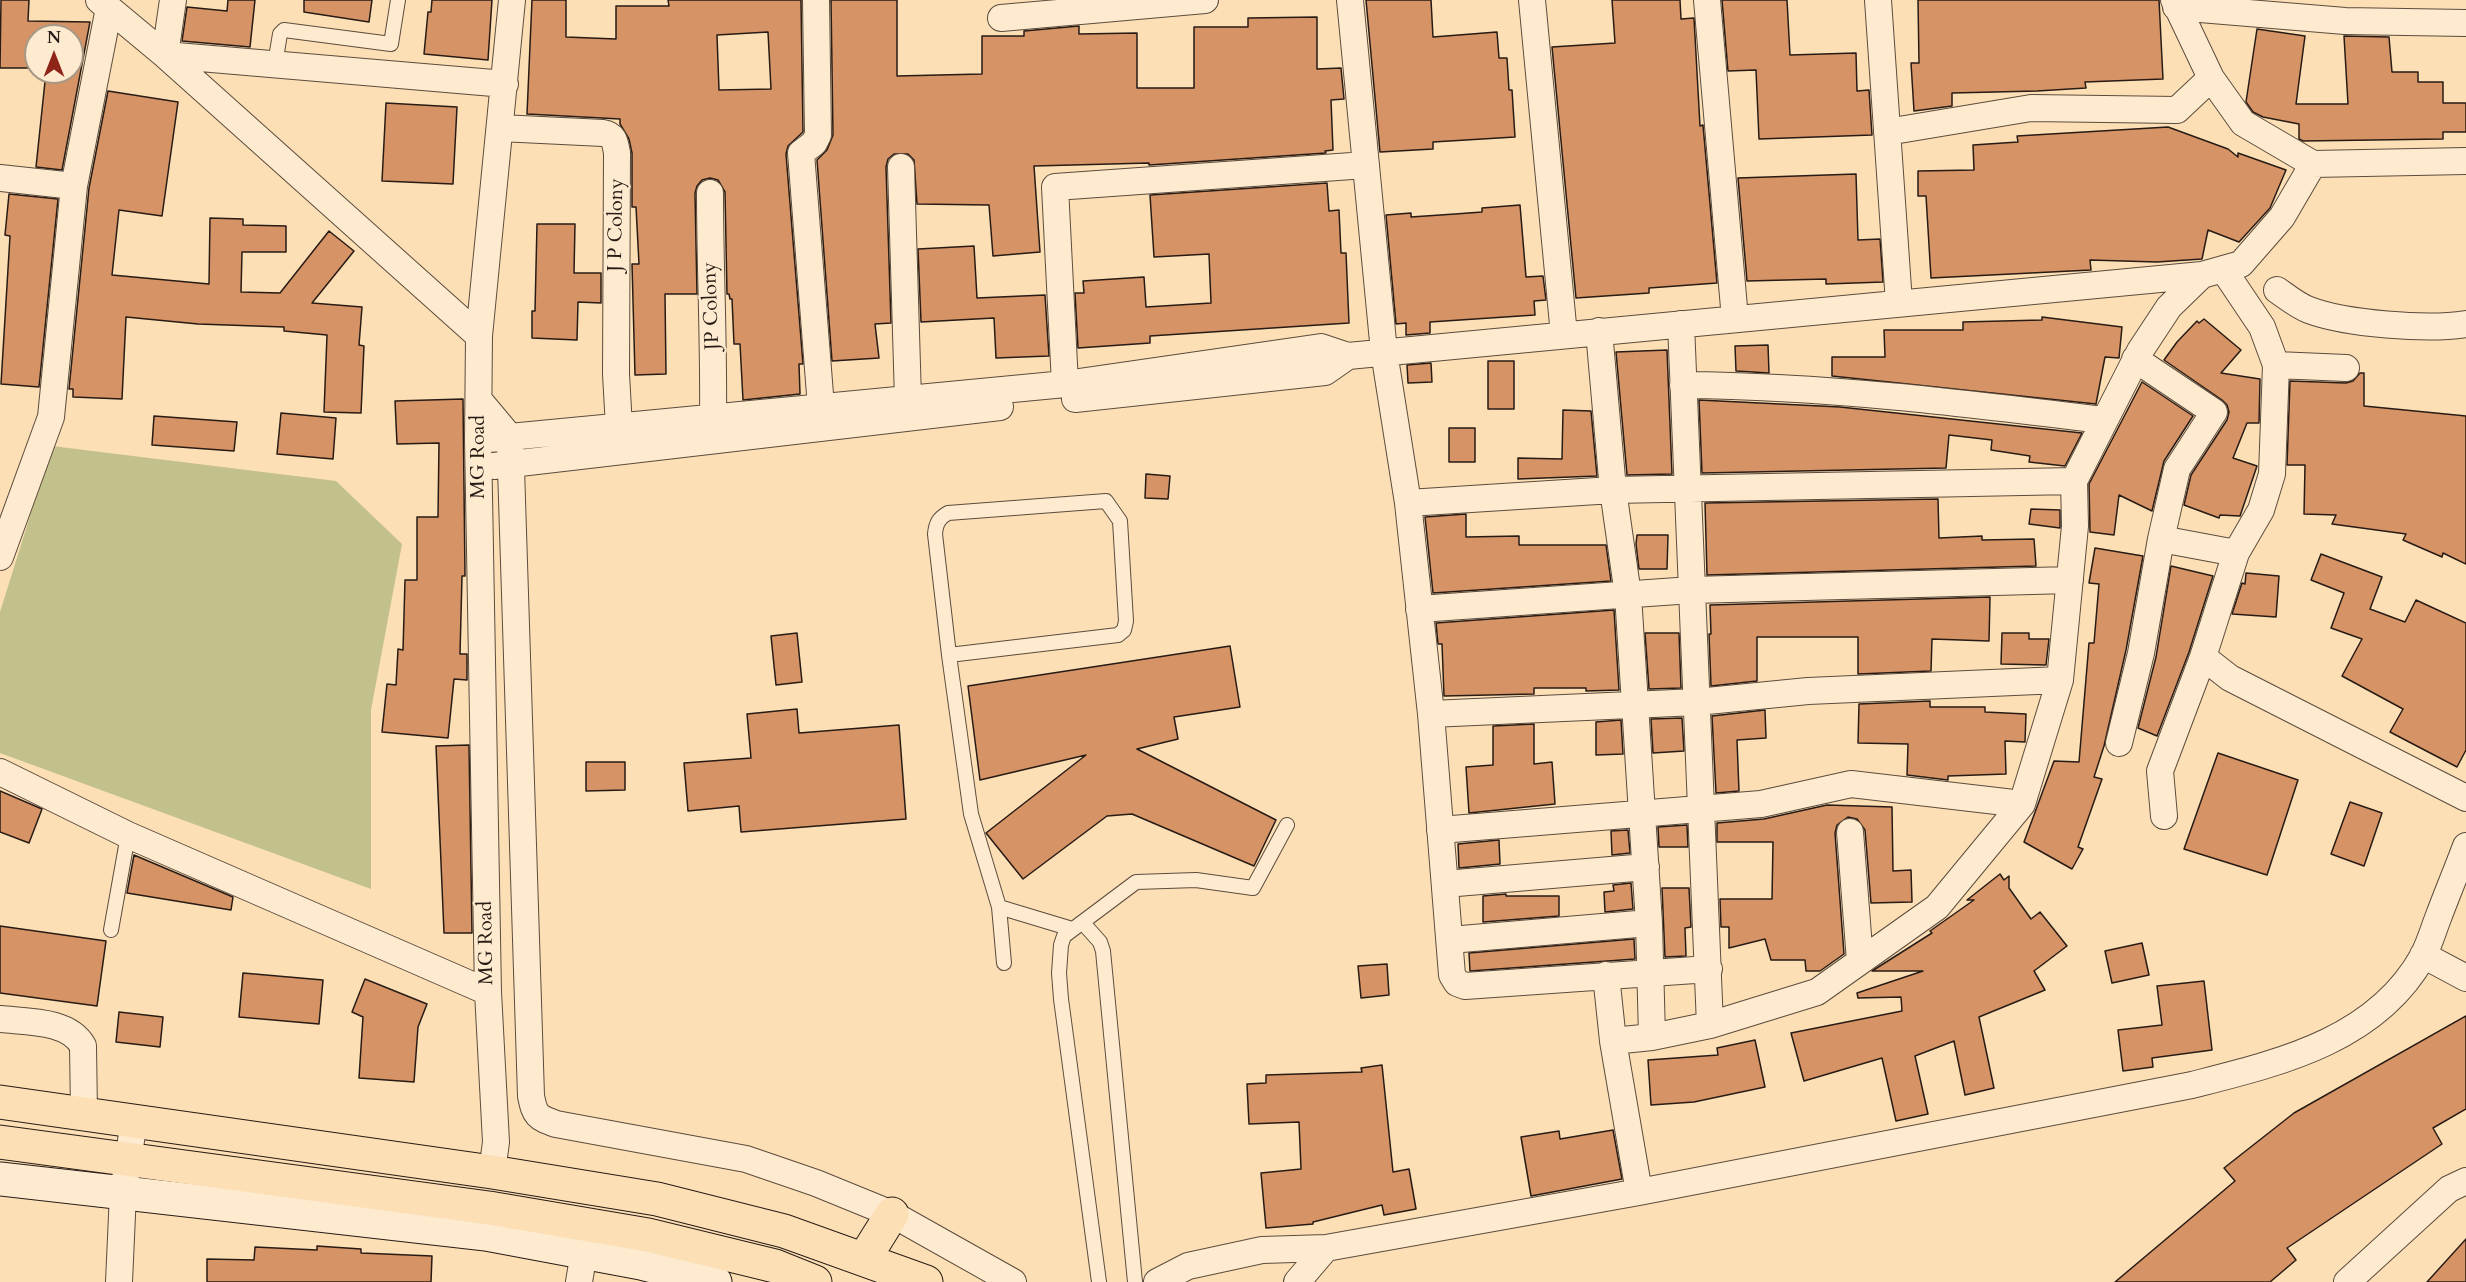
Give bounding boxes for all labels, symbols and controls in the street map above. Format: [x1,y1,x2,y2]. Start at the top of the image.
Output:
north arrow [24,24,84,84]
text: N [47,27,61,49]
street label: J P Colony [604,178,630,272]
street label: JP Colony [698,262,726,350]
street label: MG Road [467,415,491,499]
street label: MG Road [474,901,500,985]

